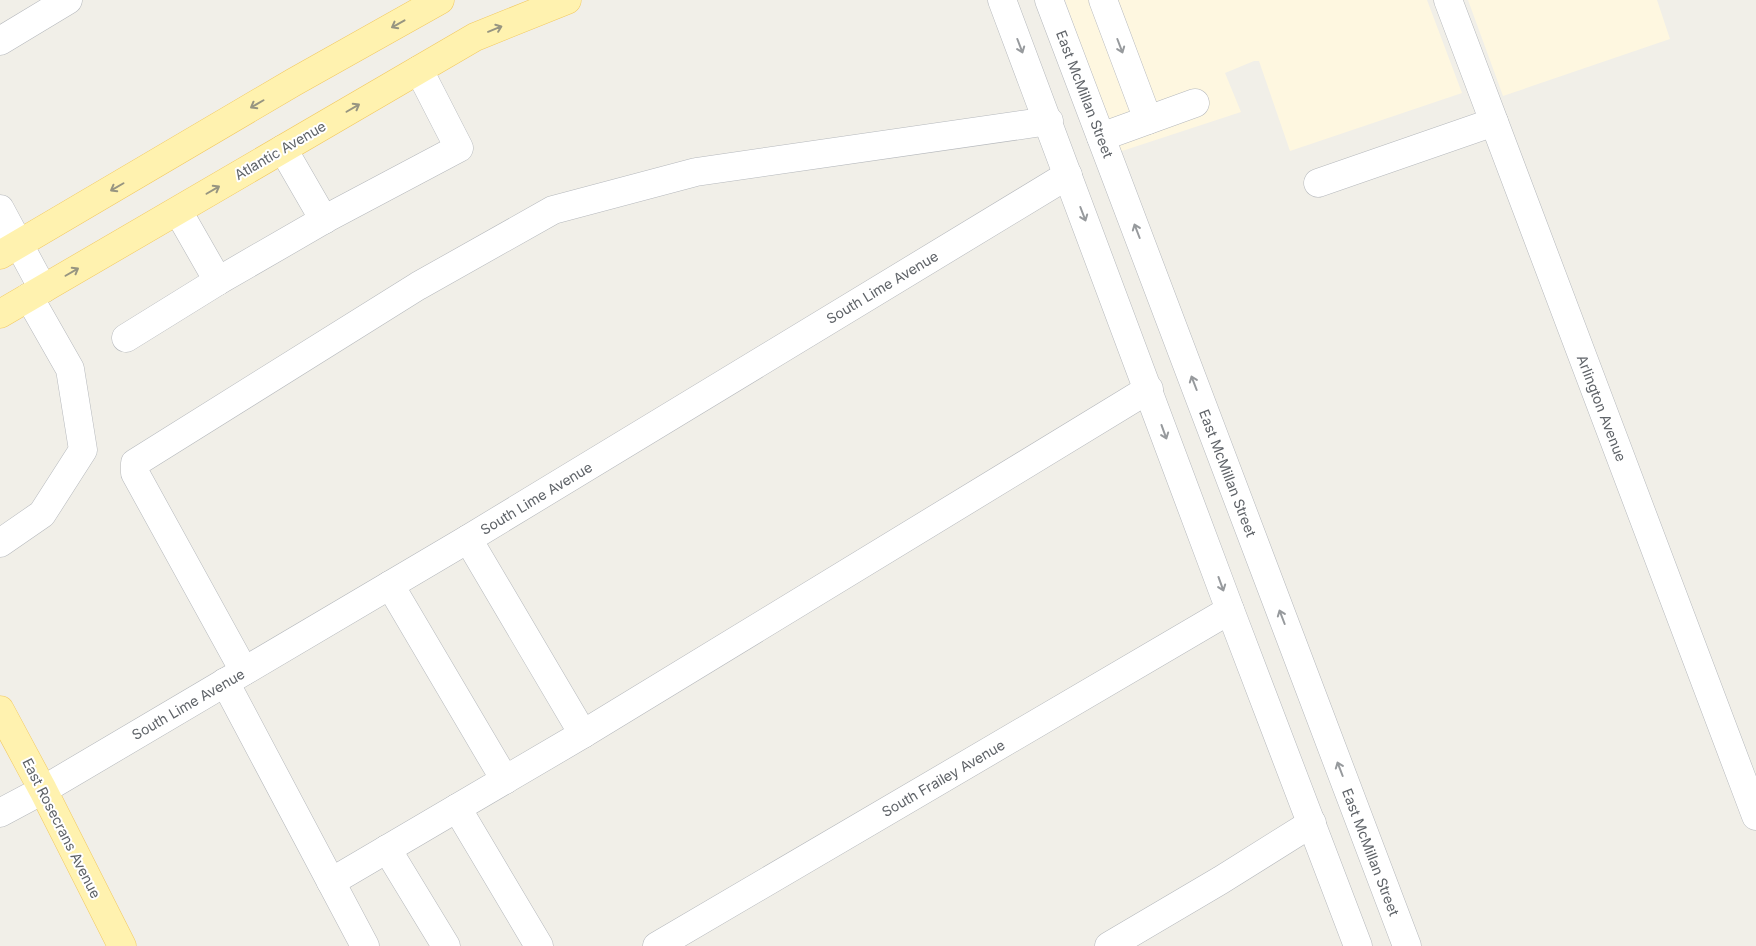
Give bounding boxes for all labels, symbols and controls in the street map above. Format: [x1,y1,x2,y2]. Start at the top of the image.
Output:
one-way arrow [391,20,406,29]
one-way arrow [487,23,502,32]
street label: East McMillan Street [1053,28,1117,161]
one-way arrow [1016,37,1025,53]
one-way arrow [1116,37,1125,53]
one-way arrow [250,100,264,110]
one-way arrow [346,103,360,113]
street label: Atlantic Avenue [231,117,329,183]
one-way arrow [110,182,124,192]
one-way arrow [205,185,220,195]
one-way arrow [1079,206,1088,221]
one-way arrow [1132,224,1141,240]
street label: South Lime Avenue [823,247,941,327]
one-way arrow [65,266,79,276]
street label: Arlington Avenue [1574,352,1630,464]
one-way arrow [1189,376,1198,392]
street label: East McMillan Street [1196,407,1260,540]
one-way arrow [1160,424,1169,439]
street label: South Lime Avenue [477,458,595,538]
one-way arrow [1217,576,1226,591]
one-way arrow [1277,610,1286,625]
street label: South Lime Avenue [129,665,247,743]
street label: South Frailey Avenue [879,736,1007,820]
street label: East Rosecrans Avenue [19,755,105,901]
one-way arrow [1335,762,1344,778]
street label: East McMillan Street [1339,786,1403,919]

